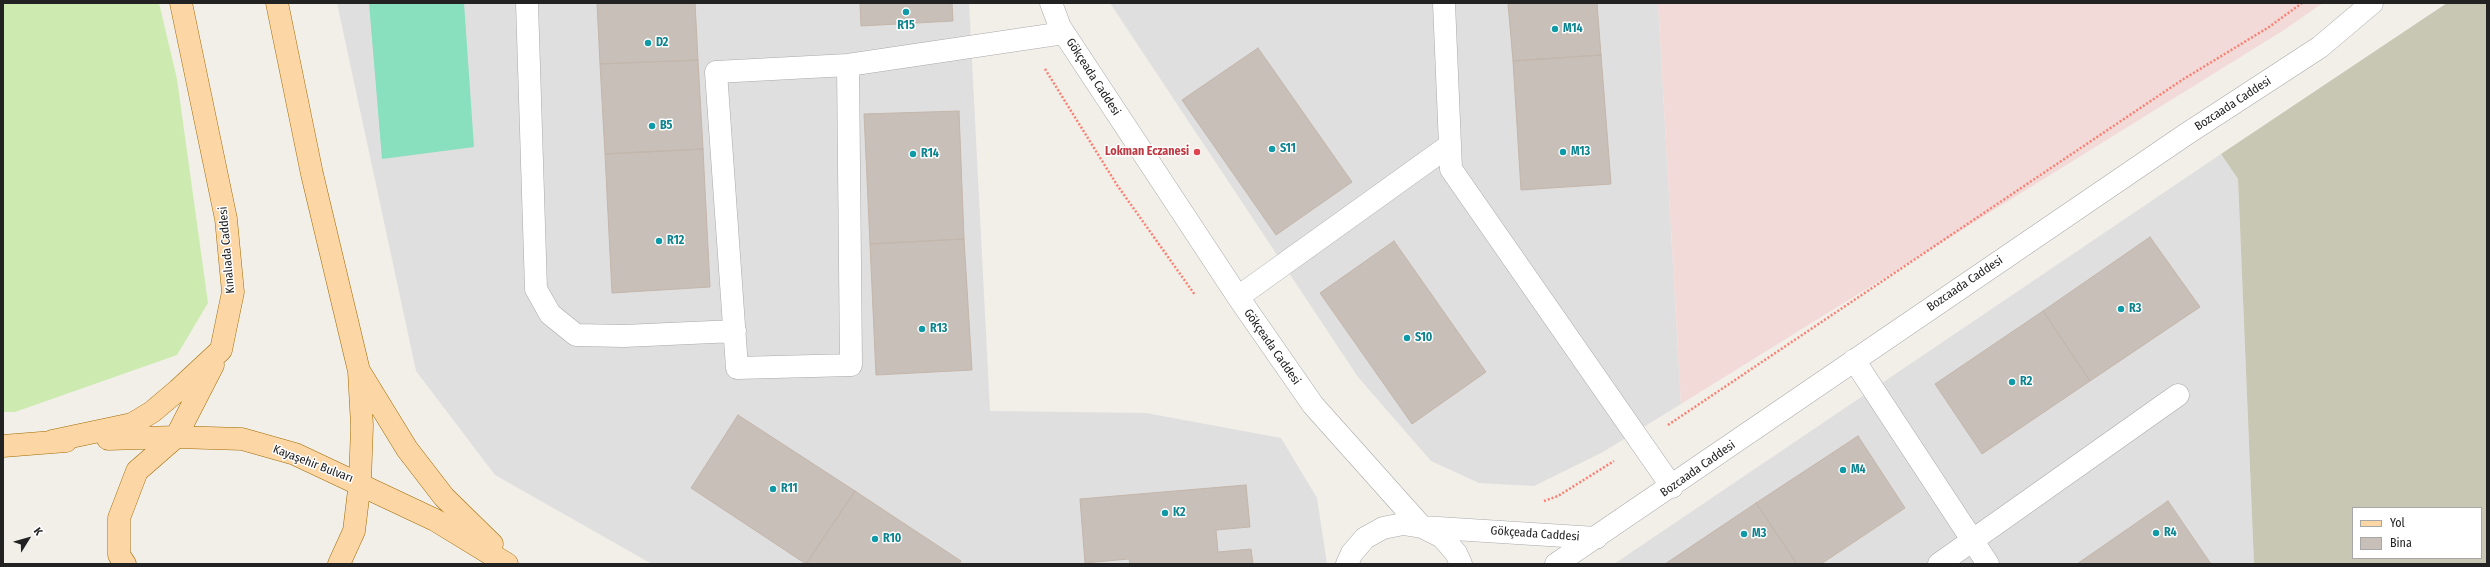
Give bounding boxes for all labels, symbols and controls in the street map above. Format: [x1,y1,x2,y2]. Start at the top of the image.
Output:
marker: R15 [901,7,911,17]
place label: R15 [897,19,915,33]
place label: M14 [1563,22,1583,36]
marker: M14 [1550,24,1560,34]
place label: D2 [656,36,668,50]
street label: Gökçeada Caddesi [1063,36,1123,118]
marker: D2 [643,38,653,48]
street label: Bozcaada Caddesi [2192,74,2274,134]
place label: B5 [660,119,672,133]
marker: B5 [647,121,657,131]
place label: S11 [1280,142,1296,156]
marker: S11 [1267,144,1277,154]
place label: Lokman Eczanesi [1105,145,1189,159]
place label: M13 [1571,145,1590,159]
place label: R14 [921,147,939,161]
marker: Lokman Eczanesi [1192,147,1202,157]
marker: M13 [1558,147,1568,157]
marker: R14 [908,149,918,159]
street label: Kınalıada Caddesi [216,206,238,294]
place label: R12 [667,234,684,248]
marker: R12 [654,236,664,246]
street label: Bozcaada Caddesi [1924,253,2006,315]
place label: R3 [2129,302,2141,316]
marker: R3 [2116,304,2126,314]
street label: Gökçeada Caddesi [1241,306,1303,388]
place label: R13 [930,322,947,336]
marker: R13 [917,324,927,334]
place label: S10 [1415,331,1432,345]
marker: S10 [1402,333,1412,343]
place label: R2 [2020,375,2032,389]
marker: R2 [2007,377,2017,387]
street label: Bozcaada Caddesi [1658,438,1738,500]
street label: Kayaşehir Bulvarı [271,442,355,486]
place label: M4 [1851,463,1866,477]
marker: M4 [1838,465,1848,475]
place label: R11 [781,482,798,496]
marker: R11 [768,484,778,494]
place label: K2 [1173,506,1186,520]
legend [2352,507,2482,559]
marker: K2 [1160,508,1170,518]
text: Yol [2390,516,2405,530]
north arrow [8,519,48,559]
street label: Gökçeada Caddesi [1490,524,1580,544]
text: K [31,525,45,538]
place label: R4 [2164,526,2177,540]
place label: M3 [1752,527,1766,541]
marker: R4 [2151,528,2161,538]
marker: M3 [1739,529,1749,539]
place label: R10 [883,532,901,546]
marker: R10 [870,534,880,544]
text: Bina [2390,536,2412,550]

